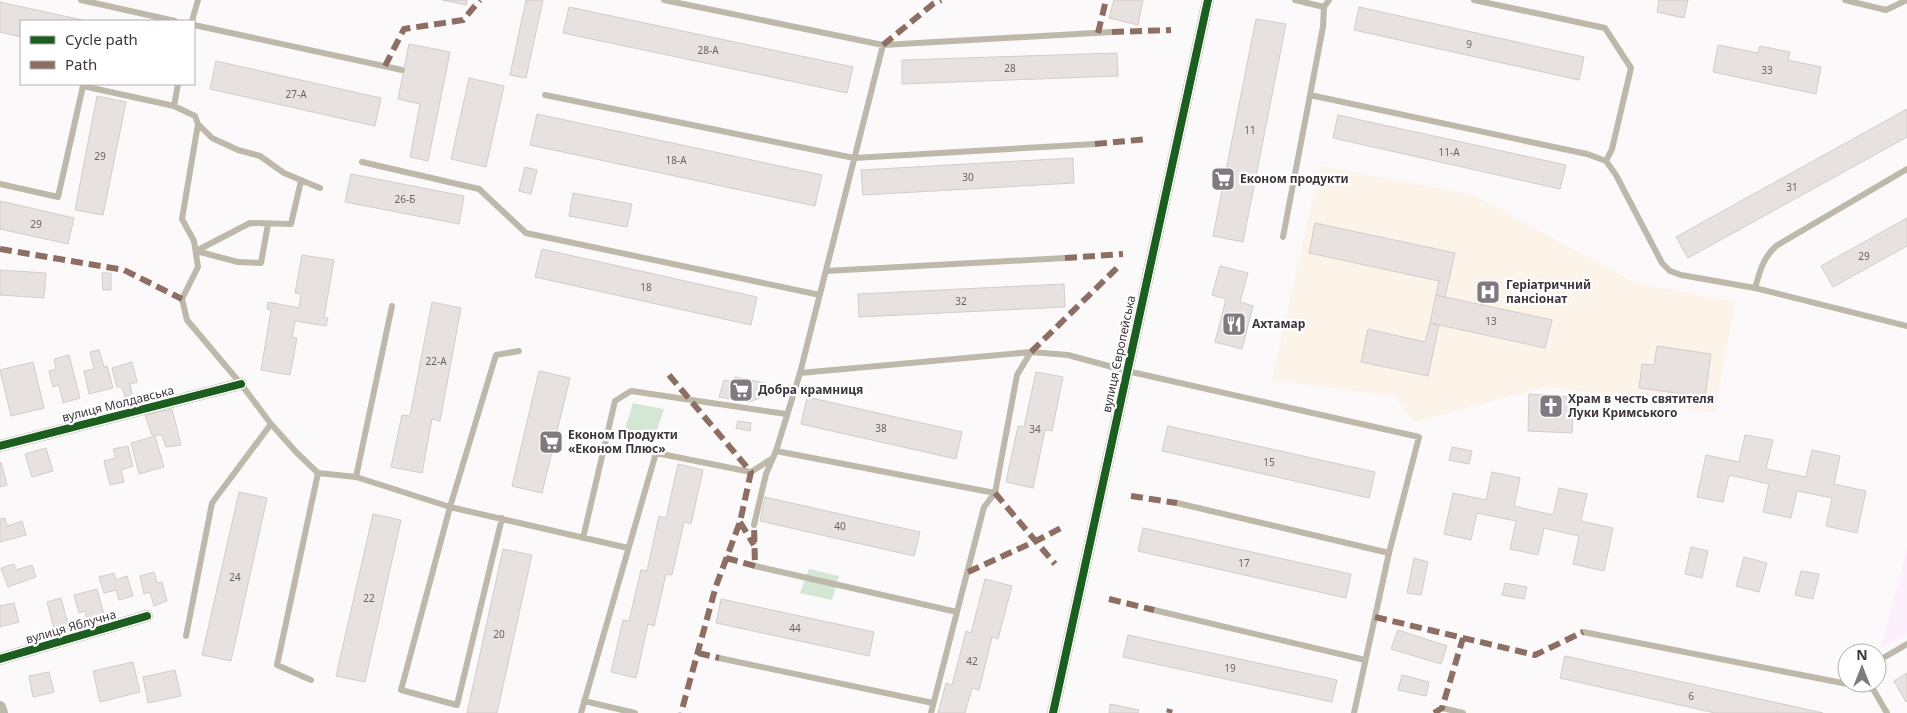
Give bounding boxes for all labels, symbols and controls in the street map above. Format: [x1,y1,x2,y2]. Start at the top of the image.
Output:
legend [20,20,195,85]
text: Cycle path [65,29,138,49]
house number: 9 [1466,37,1472,51]
house number: 28-А [697,43,719,57]
text: Path [65,54,97,74]
house number: 28 [1004,61,1016,75]
house number: 33 [1761,63,1773,77]
house number: 27-А [285,87,307,101]
house number: 11 [1244,123,1256,137]
house number: 11-А [1438,145,1460,159]
house number: 29 [94,149,106,163]
house number: 18-А [665,153,687,167]
supermarket icon: Економ продукти [1210,166,1236,192]
house number: 30 [962,170,974,184]
place label: Економ продукти [1240,170,1349,187]
house number: 31 [1786,180,1798,194]
house number: 26-Б [395,192,415,206]
house number: 29 [30,217,42,231]
house number: 29 [1858,249,1870,263]
place label: Геріатричний пансіонат [1506,276,1591,307]
hospital icon: Геріатричний пансіонат [1475,279,1501,305]
house number: 18 [640,280,652,294]
house number: 32 [955,294,967,308]
street label: вулиця Європейська [1098,294,1139,414]
restaurant icon: Ахтамар [1221,311,1247,337]
house number: 13 [1485,314,1497,328]
place label: Ахтамар [1252,315,1306,332]
house number: 22-А [425,354,447,368]
supermarket icon: Добра крамниця [728,377,754,403]
street label: вулиця Молдавська [60,381,176,426]
place label: Добра крамниця [758,381,863,398]
place label: Храм в честь святителя Луки Кримського [1568,390,1714,421]
church icon: Храм в честь святителя Луки Кримського [1538,393,1564,419]
house number: 38 [875,421,887,435]
house number: 34 [1029,422,1041,436]
place label: Економ Продукти «Економ Плюс» [568,426,678,457]
supermarket icon: Економ Продукти «Економ Плюс» [538,429,564,455]
house number: 15 [1263,455,1275,469]
house number: 40 [834,519,846,533]
house number: 17 [1238,556,1250,570]
house number: 24 [229,570,241,584]
house number: 22 [363,591,375,605]
street label: вулиця Яблучна [24,606,118,648]
house number: 44 [789,621,801,635]
house number: 20 [493,627,505,641]
north arrow [1837,643,1887,693]
text: N [1856,645,1868,664]
house number: 42 [966,654,978,668]
house number: 19 [1224,661,1236,675]
house number: 6 [1688,689,1694,703]

